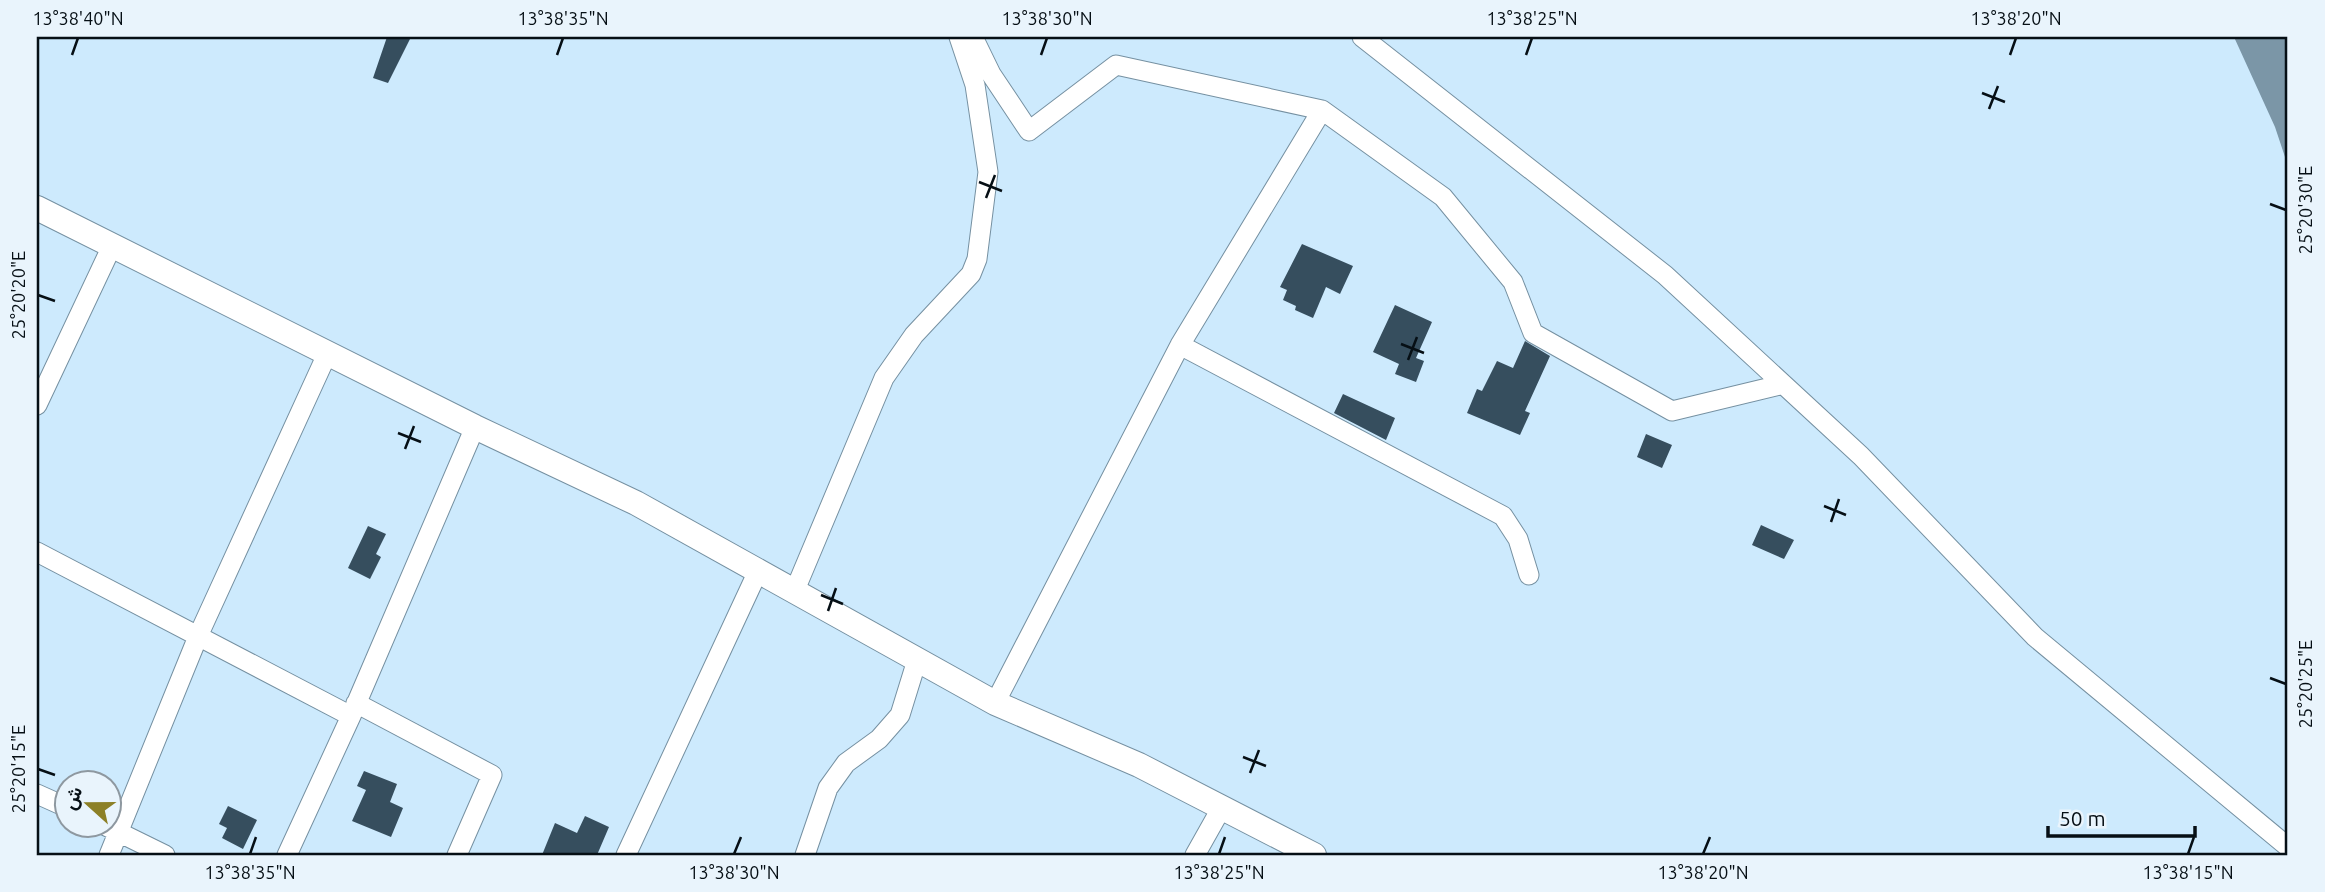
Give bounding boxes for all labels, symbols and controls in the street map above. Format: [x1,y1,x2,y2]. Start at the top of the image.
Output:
text: 13°38'40"N [32,8,124,28]
text: 13°38'35"N [517,8,609,28]
text: 13°38'30"N [1001,8,1093,28]
text: 13°38'25"N [1486,8,1578,28]
text: 13°38'20"N [1970,8,2062,28]
text: 25°20'30"E [2295,166,2315,254]
text: 25°20'20"E [8,251,28,339]
text: 25°20'25"E [2295,640,2315,728]
text: 25°20'15"E [8,725,28,813]
north arrow [52,770,122,840]
text: ش [58,783,87,813]
scale bar [2048,794,2196,838]
text: 50 m [2059,806,2106,830]
text: 13°38'35"N [204,862,296,882]
text: 13°38'30"N [688,862,780,882]
text: 13°38'25"N [1173,862,1265,882]
text: 13°38'20"N [1657,862,1749,882]
text: 13°38'15"N [2142,862,2234,882]

